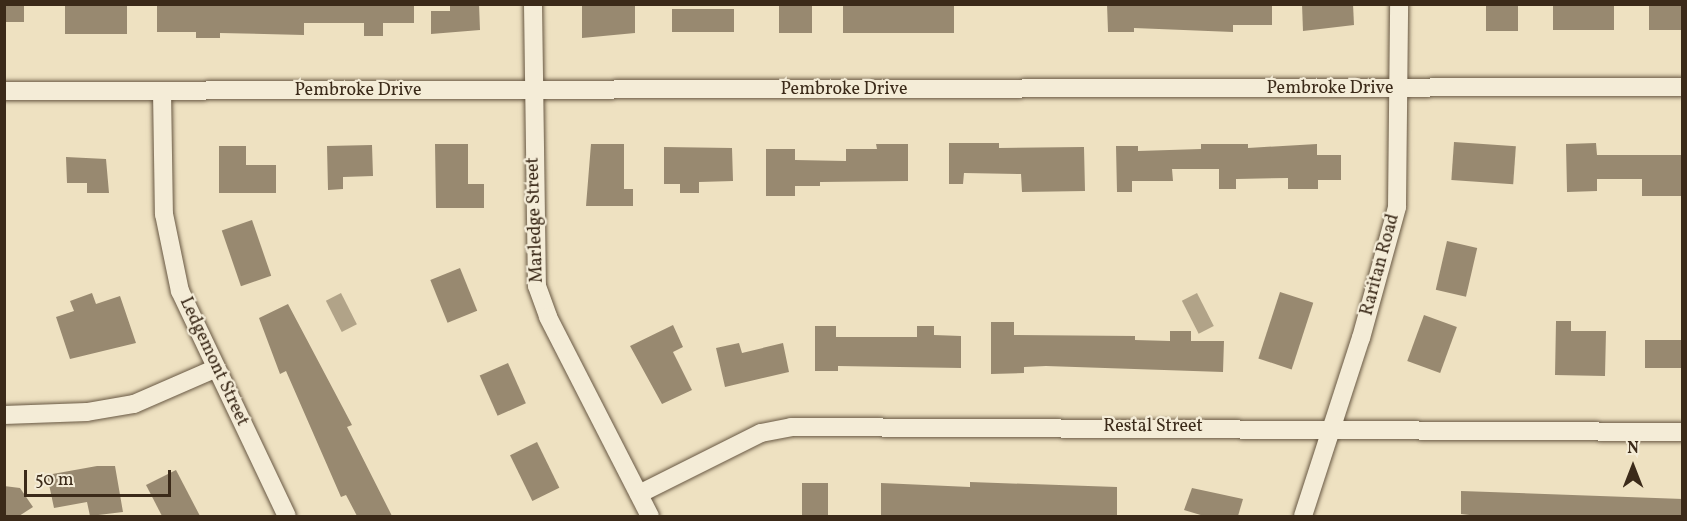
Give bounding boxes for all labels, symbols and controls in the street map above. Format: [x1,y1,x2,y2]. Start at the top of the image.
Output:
street label: Pembroke Drive [1267,78,1393,100]
street label: Pembroke Drive [781,79,907,101]
street label: Pembroke Drive [295,80,421,102]
street label: Marledge Street [523,157,549,283]
street label: Raritan Road [1357,212,1405,318]
street label: Ledgemont Street [174,294,252,430]
street label: Restal Street [1103,416,1203,438]
north arrow [1603,437,1663,497]
text: N [1627,438,1639,460]
scale bar [27,458,174,496]
text: 50 m [35,468,74,493]

